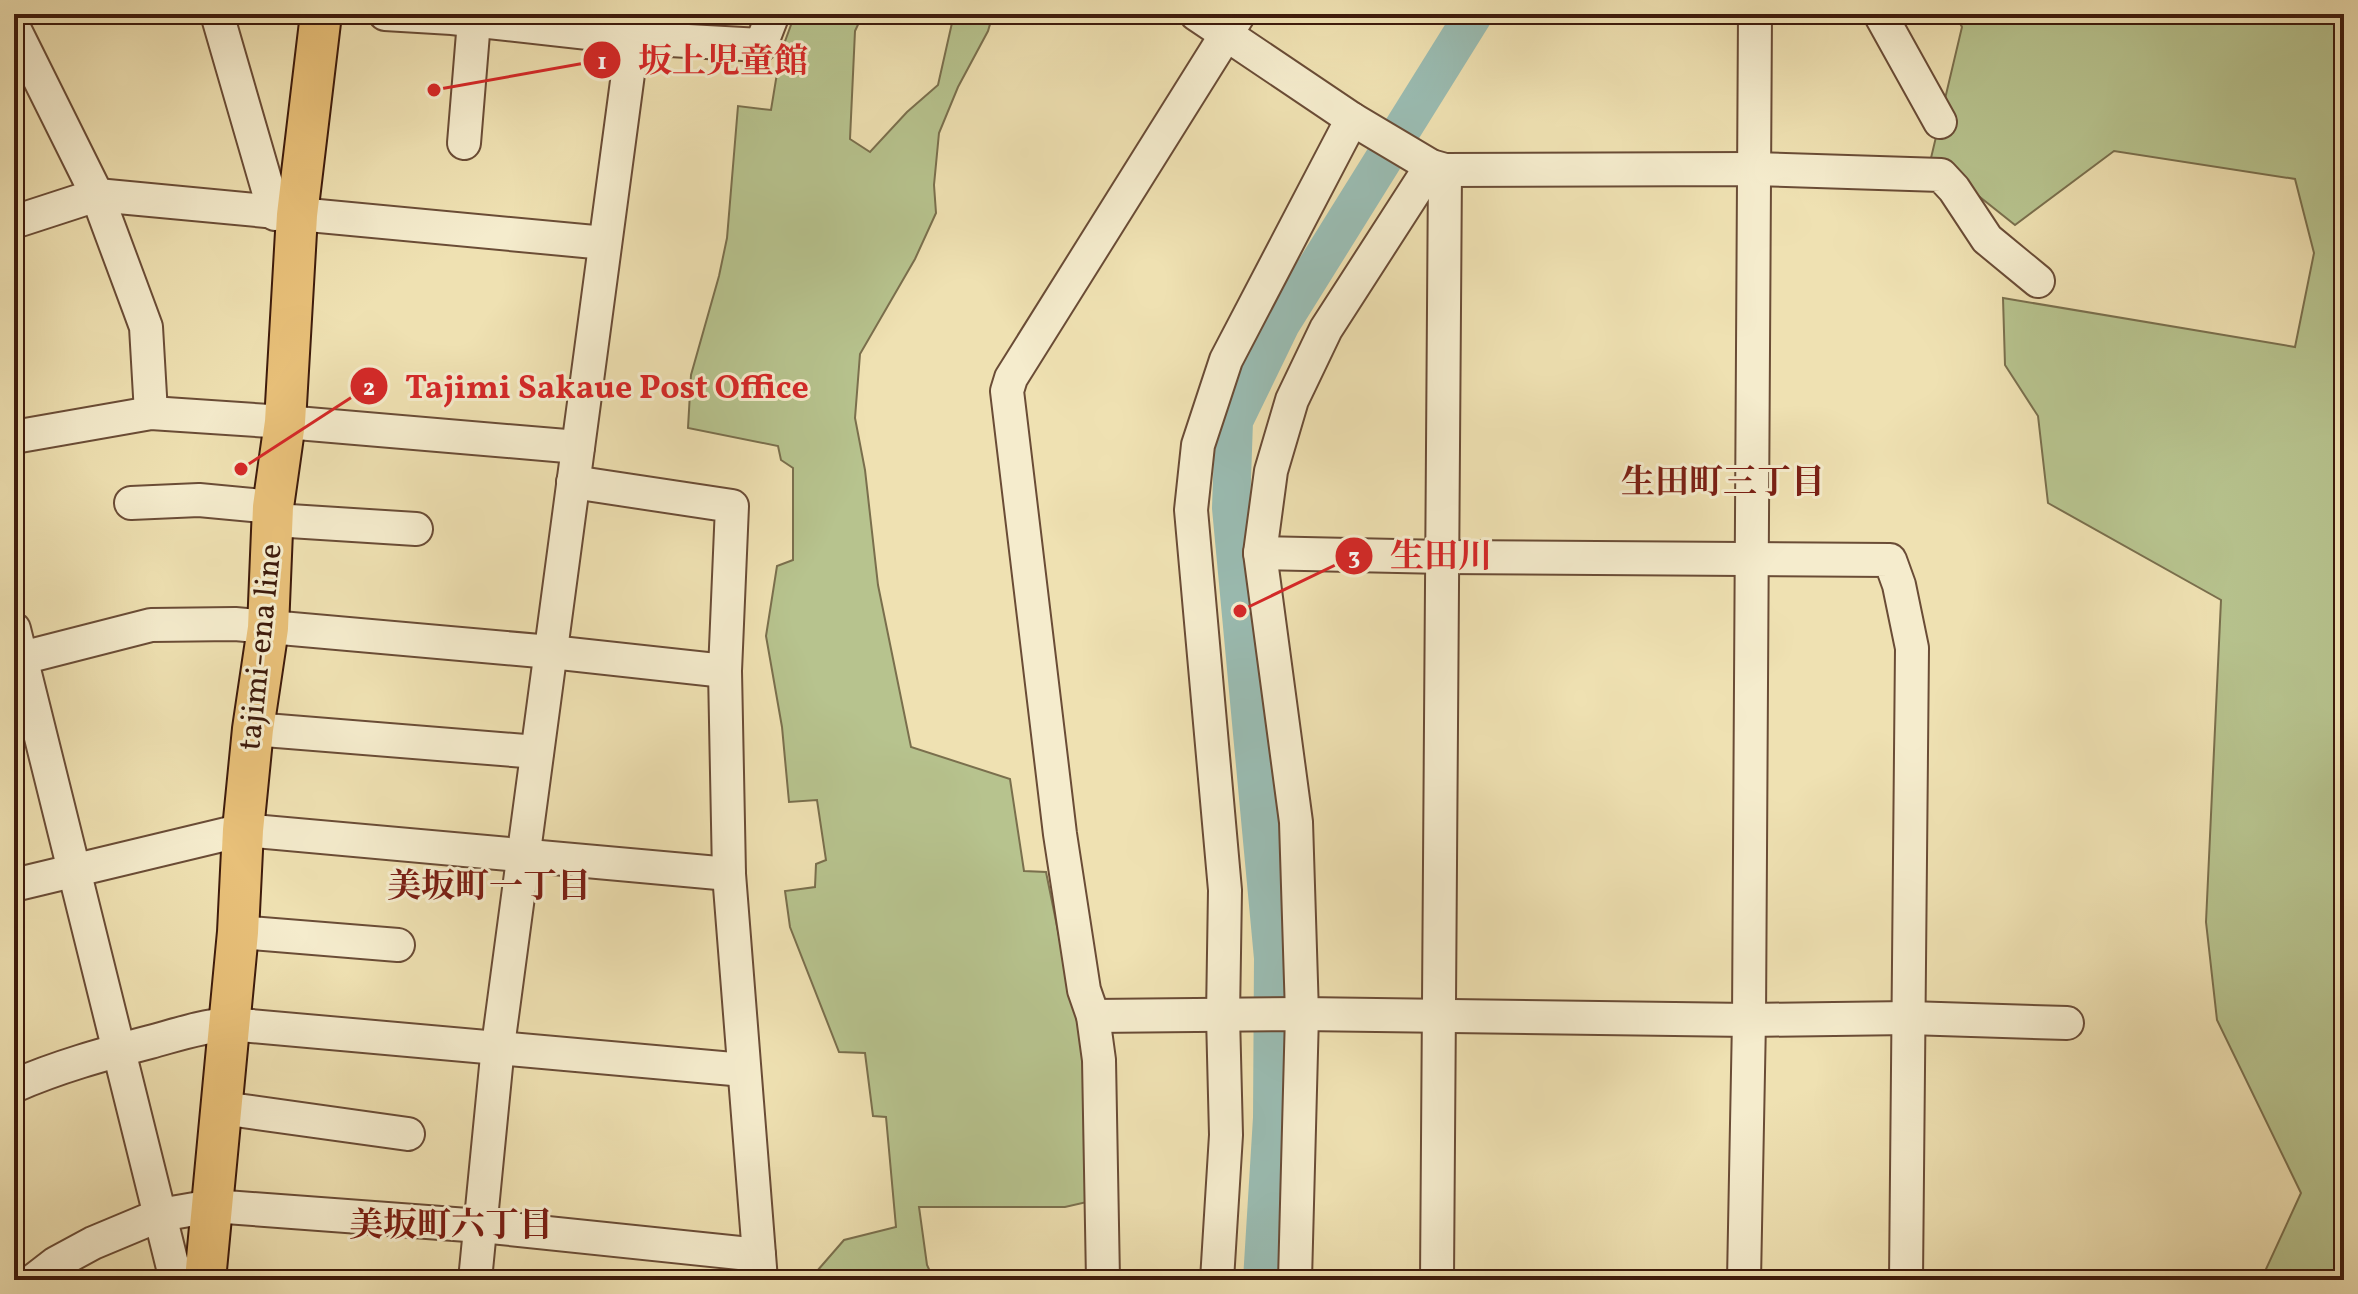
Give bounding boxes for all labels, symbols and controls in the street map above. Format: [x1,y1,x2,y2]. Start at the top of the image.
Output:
callout: 坂上児童館 [582,31,824,89]
text: 坂上児童館 [638,40,808,87]
text: 1 [597,46,607,80]
callout: Tajimi Sakaue Post Office [349,357,825,415]
text: Tajimi Sakaue Post Office [405,366,809,413]
text: 2 [363,372,375,406]
district label: 生田町三丁目 [1621,461,1825,508]
callout: 生田川 [1334,527,1508,585]
text: 生田川 [1390,535,1492,582]
text: 3 [1348,541,1360,575]
street label: tajimi-ena line [229,542,295,752]
district label: 美坂町一丁目 [387,865,591,912]
district label: 美坂町六丁目 [349,1204,553,1251]

